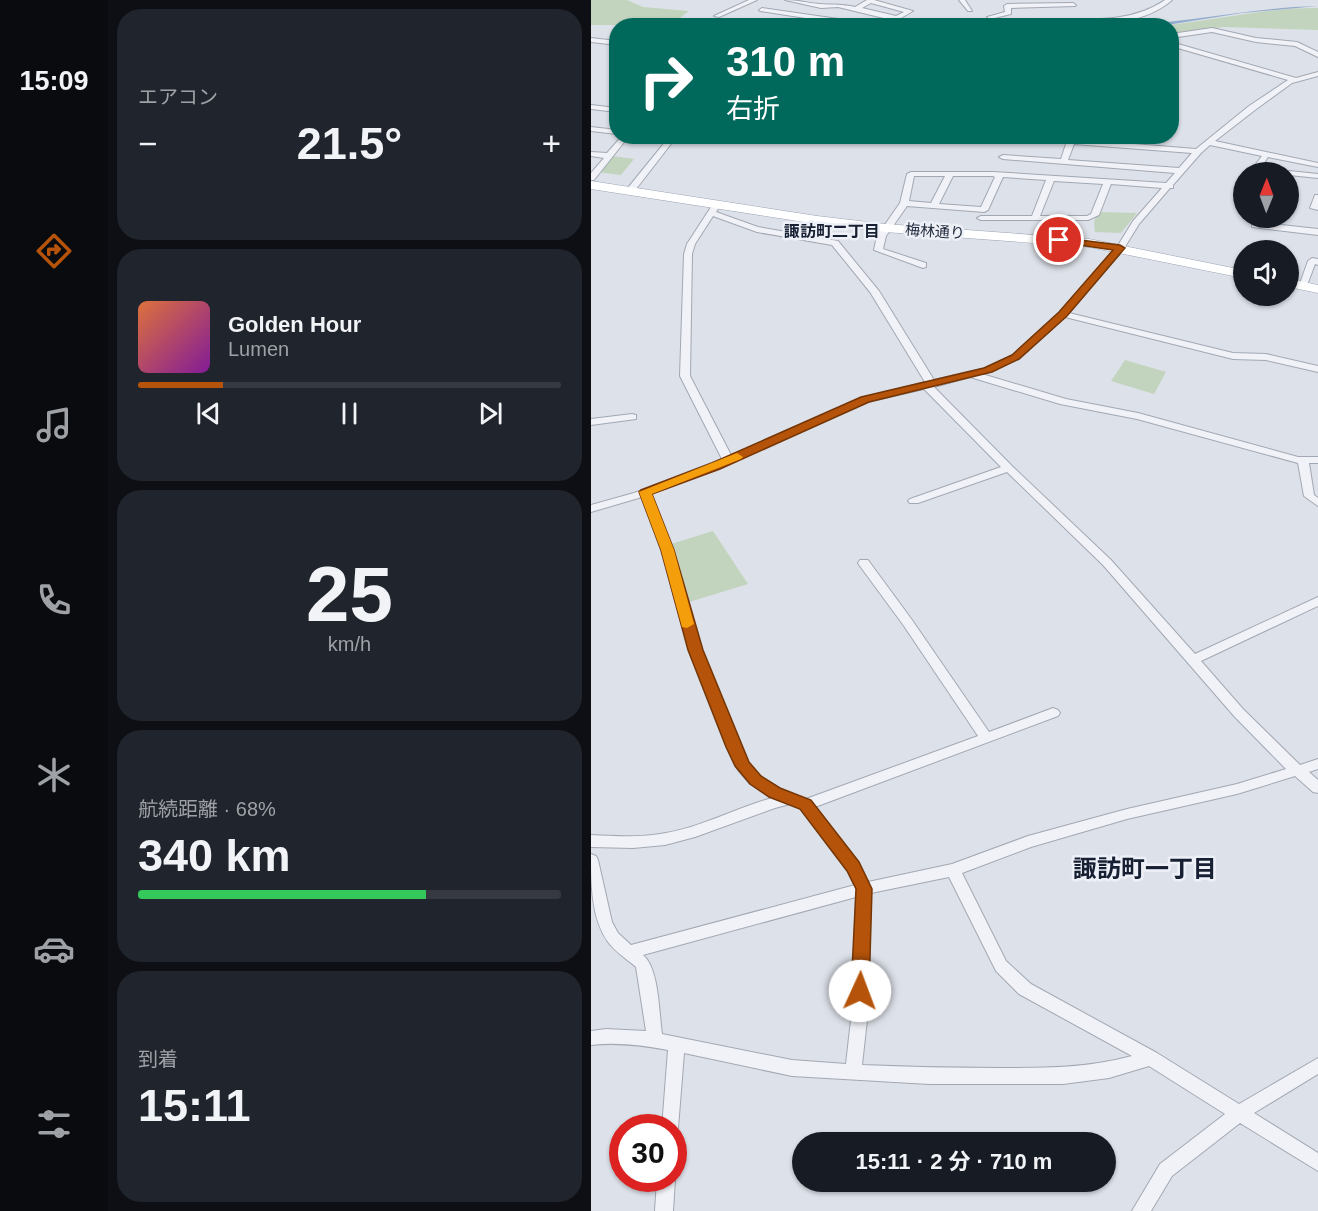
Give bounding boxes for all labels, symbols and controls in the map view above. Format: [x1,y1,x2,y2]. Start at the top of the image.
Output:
text: 310 m [726,38,845,85]
icon: right [627,42,705,120]
text: 15:09 [19,66,89,96]
text: エアコン [138,86,218,108]
text: 右折 [726,94,780,124]
text: 21.5° [297,118,402,169]
text: − [138,125,157,162]
text: + [542,125,561,162]
north arrow [1233,162,1299,228]
map controls [1233,162,1299,306]
pin [1033,214,1084,265]
street label: 梅林通り [904,220,966,242]
district label: 諏訪町二丁目 [784,223,880,240]
icon: arrive [1042,223,1075,256]
icon: directions [33,230,75,272]
button: sound [1233,240,1299,306]
text: Golden Hour [228,312,361,337]
text: Lumen [228,338,289,360]
icon: previous [192,397,225,430]
icon: pause [333,397,366,430]
icon: next [474,397,507,430]
icon: music [33,404,75,446]
text: 25 [306,550,393,638]
icon: phone [33,579,75,621]
text: km/h [328,633,371,655]
icon: climate [33,754,75,796]
text: 航続距離 · 68% [138,798,276,820]
text: 340 km [138,830,291,881]
district label: 諏訪町一丁目 [1073,855,1217,882]
icon: car [33,928,75,970]
position arrow [828,959,892,1023]
text: 到着 [138,1048,178,1070]
text: 15:11 [138,1080,251,1131]
icon: filters [33,1103,75,1145]
speed limit sign: 30 [609,1114,687,1192]
text: 15:11 · 2 分 · 710 m [856,1149,1052,1174]

